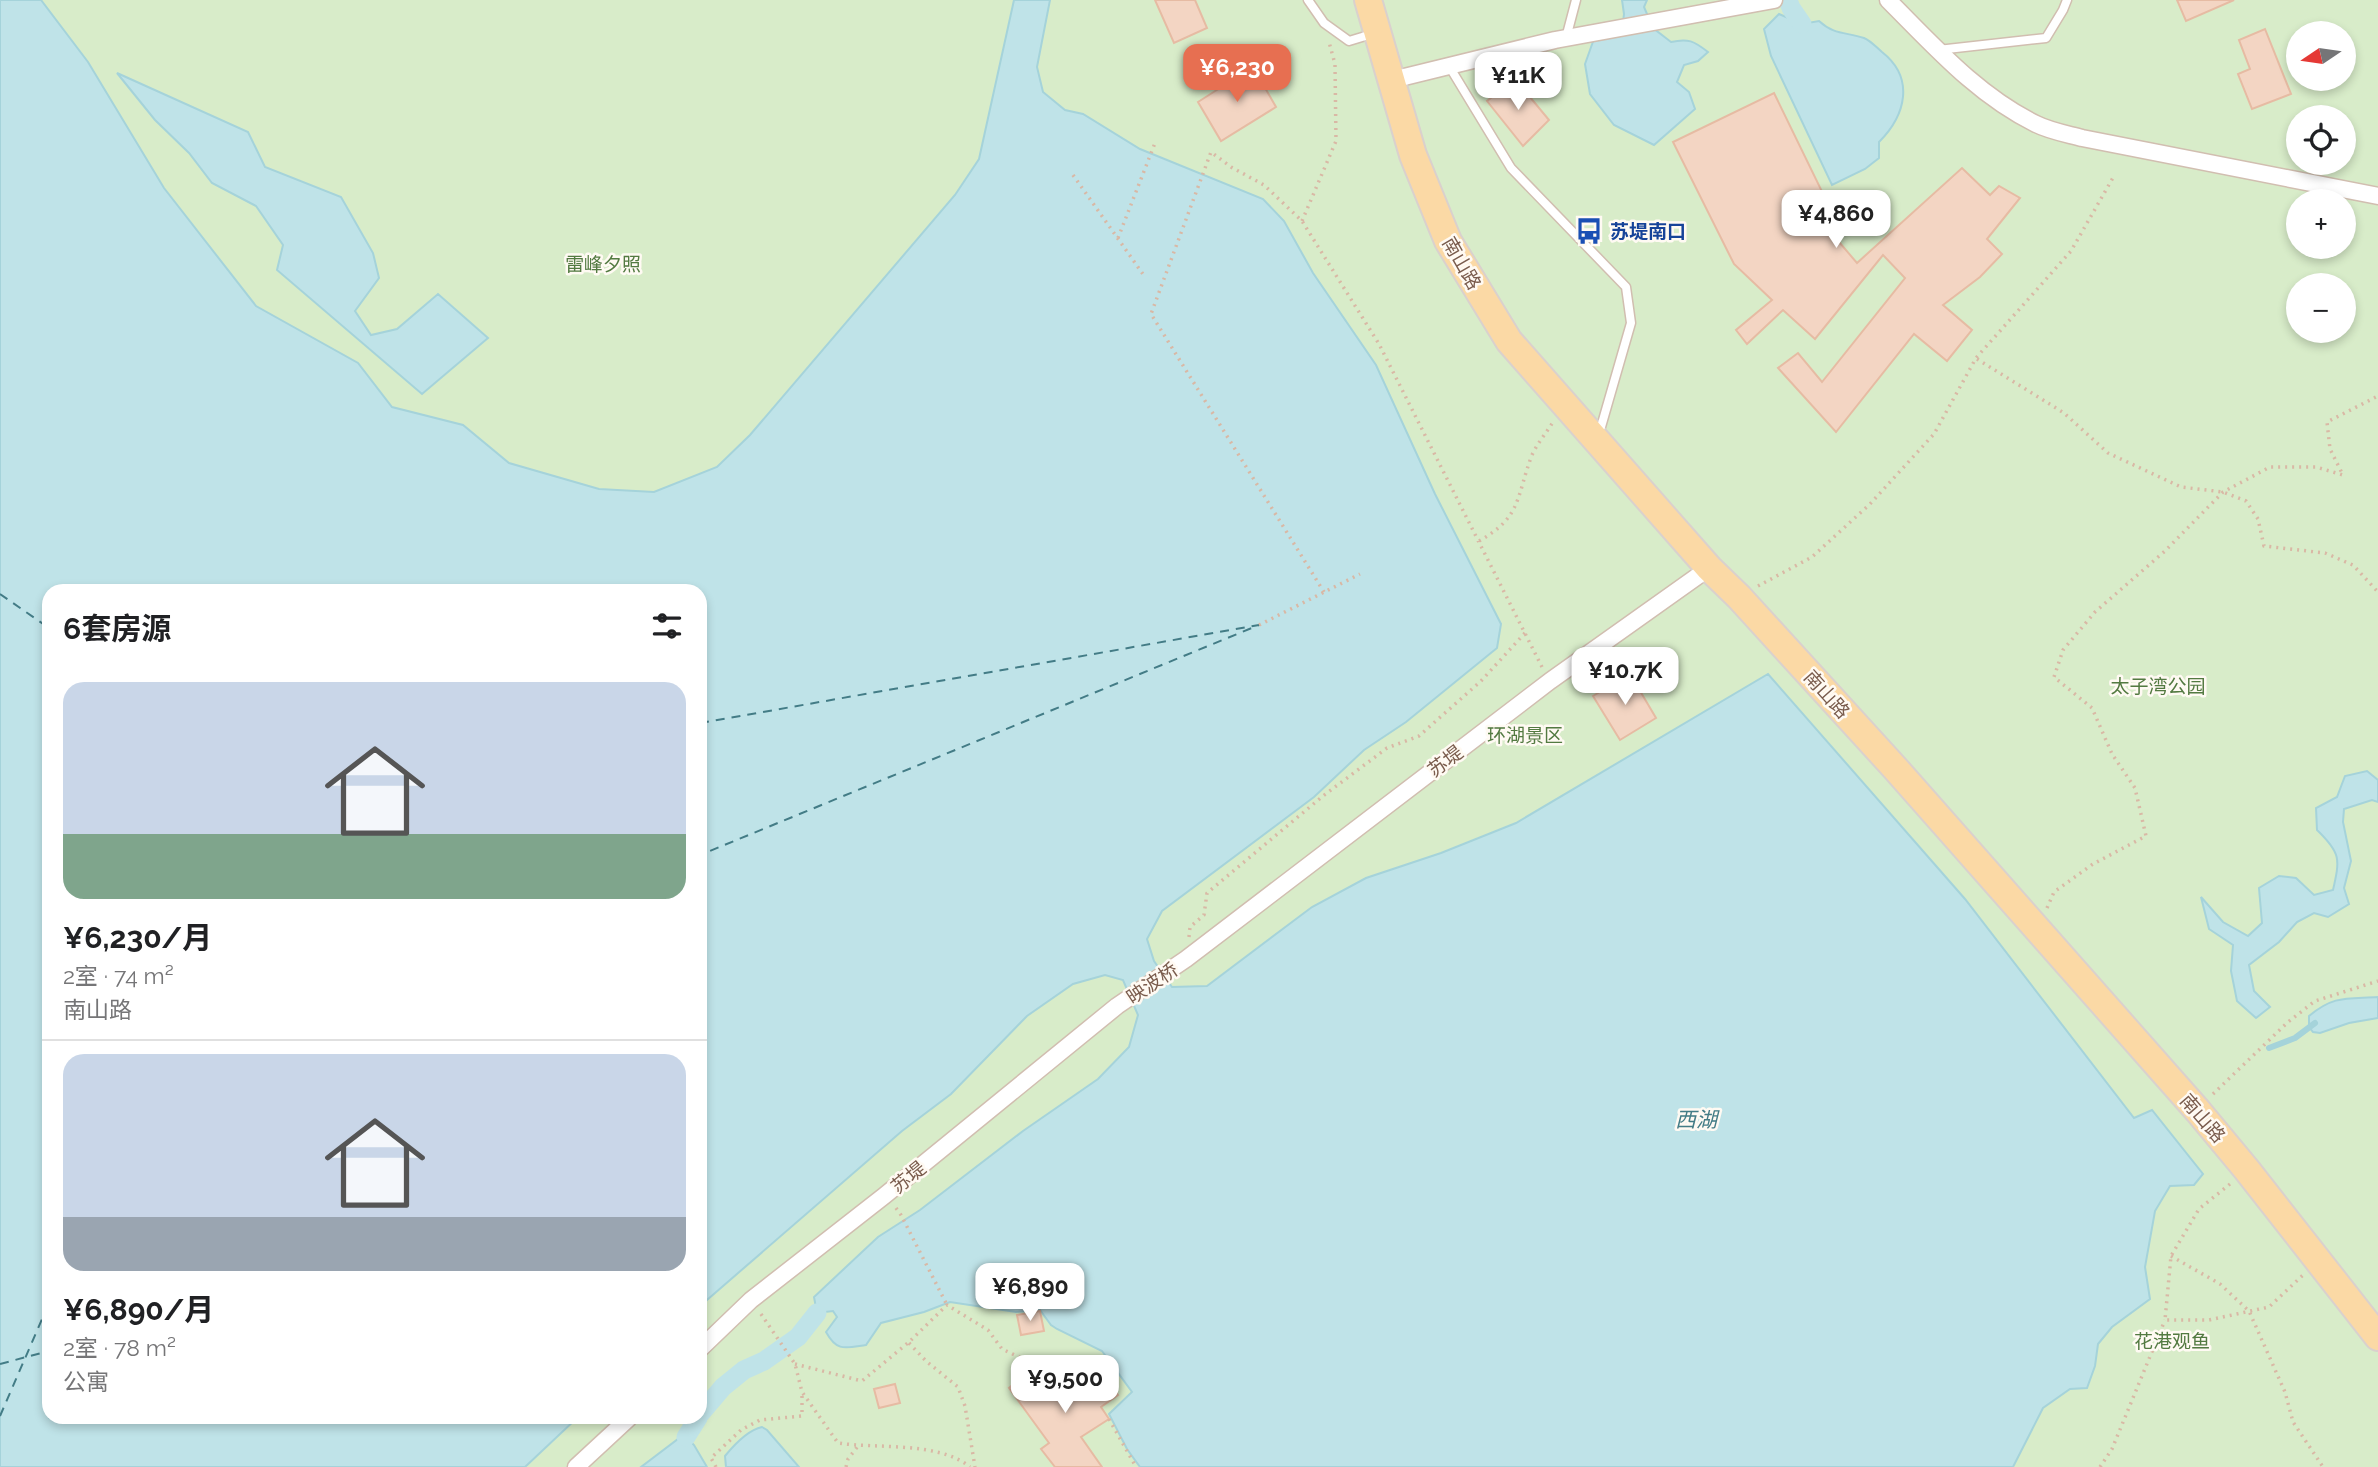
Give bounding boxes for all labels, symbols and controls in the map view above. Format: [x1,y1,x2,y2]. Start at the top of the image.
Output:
north arrow [2286,21,2356,91]
map controls [2286,21,2356,343]
pin: ¥6,230 [1180,44,1294,104]
pin: ¥11K [1477,52,1559,112]
text: ¥6,230 [1199,53,1275,80]
text: ¥11K [1491,61,1545,88]
button: locate [2286,105,2356,175]
button: + [2286,189,2356,259]
pin: ¥4,860 [1779,190,1893,250]
text: ¥4,860 [1798,199,1874,226]
bus stop icon: 苏堤南口 [1574,216,1604,246]
place label: 苏堤南口 [1610,220,1686,242]
street label: 南山路 [1438,233,1486,293]
park label: 雷峰夕照 [565,253,641,275]
button: − [2286,273,2356,343]
icon: filters [648,607,686,645]
text: 6套房源 [63,611,171,646]
pin: ¥10.7K [1568,648,1682,707]
text: ¥10.7K [1588,656,1662,683]
street label: 南山路 [1800,665,1854,723]
park label: 太子湾公园 [2110,675,2206,697]
park label: 环湖景区 [1487,724,1563,746]
icon: home [312,728,438,854]
street label: 苏堤 [1423,741,1467,781]
text: ¥6,230/月 [63,920,212,955]
street label: 映波桥 [1122,958,1182,1008]
text: 2室 · 74 m² [63,962,174,989]
text: 南山路 [63,996,132,1023]
street label: 南山路 [2176,1089,2230,1147]
icon: home [312,1100,438,1226]
water label: 西湖 [1675,1107,1720,1132]
street label: 苏堤 [886,1156,930,1198]
pin: ¥6,890 [973,1264,1087,1323]
text: ¥6,890 [991,1272,1069,1299]
text: ¥6,890/月 [63,1292,214,1327]
park label: 花港观鱼 [2134,1330,2210,1352]
text: 2室 · 78 m² [63,1334,176,1361]
pin: ¥9,500 [1008,1356,1122,1415]
text: ¥9,500 [1027,1364,1103,1391]
text: 公寓 [63,1368,109,1395]

